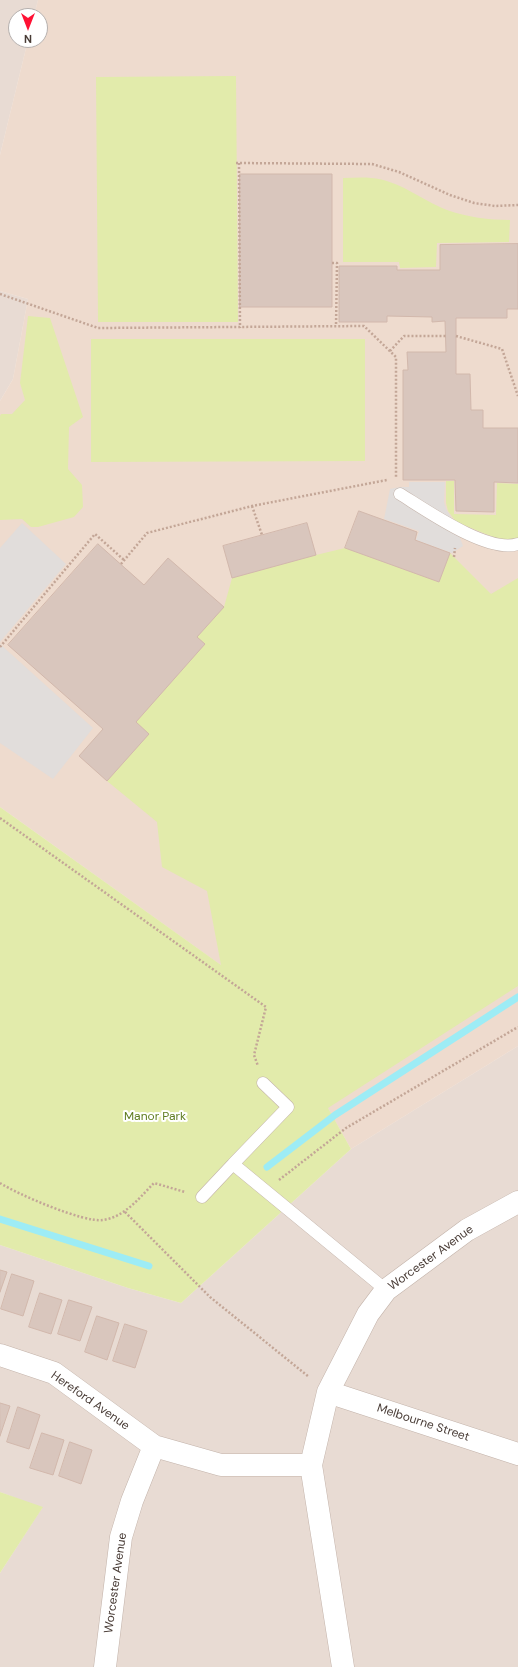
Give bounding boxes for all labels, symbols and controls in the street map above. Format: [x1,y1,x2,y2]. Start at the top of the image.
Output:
north arrow [8,8,48,48]
text: N [24,32,32,46]
park label: Manor Park [124,1110,186,1124]
street label: Worcester Avenue [386,1222,476,1294]
street label: Hereford Avenue [48,1369,132,1433]
street label: Melbourne Street [375,1401,471,1445]
street label: Worcester Avenue [102,1532,130,1634]

